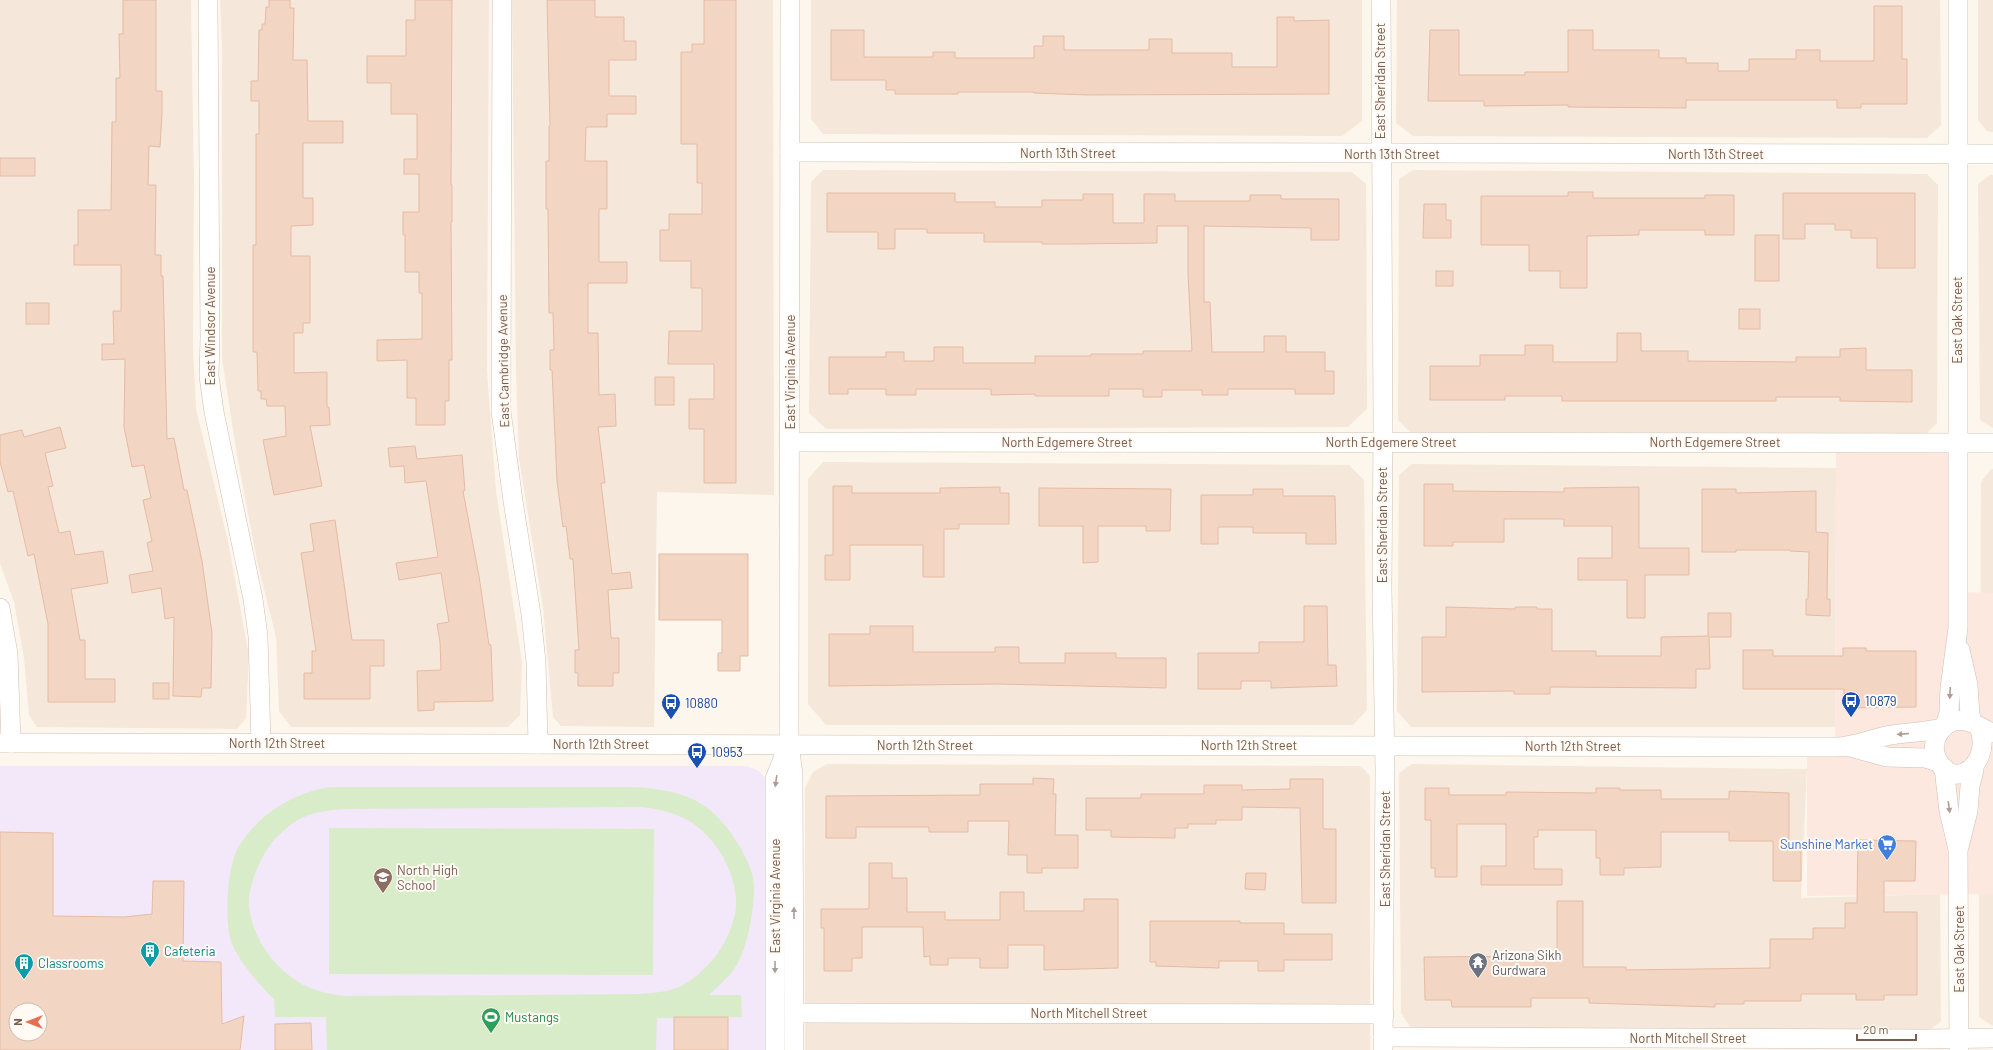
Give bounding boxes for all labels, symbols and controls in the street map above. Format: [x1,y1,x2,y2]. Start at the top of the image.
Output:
street label: East Sheridan Street [1372,23,1388,139]
street label: North 13th Street [1020,145,1116,161]
street label: North 13th Street [1344,146,1440,162]
street label: North 13th Street [1668,146,1764,162]
street label: East Windsor Avenue [202,267,218,385]
street label: East Oak Street [1949,276,1965,364]
street label: East Cambridge Avenue [494,294,512,428]
street label: East Virginia Avenue [782,315,798,429]
street label: North Edgemere Street [1001,434,1133,450]
street label: North Edgemere Street [1325,434,1457,450]
street label: North Edgemere Street [1649,434,1781,450]
street label: East Sheridan Street [1374,467,1390,583]
one-way arrow [1947,687,1953,700]
bus stop icon: 10879 [1840,690,1862,718]
bus stop icon: 10880 [660,692,682,720]
place label: 10879 [1865,693,1897,709]
place label: 10880 [685,695,718,711]
one-way arrow [1897,731,1909,738]
street label: North 12th Street [229,735,325,751]
street label: North 12th Street [553,736,649,752]
street label: North 12th Street [877,737,973,753]
street label: North 12th Street [1201,737,1297,753]
street label: North 12th Street [1525,738,1621,754]
bus stop icon: 10953 [686,741,708,769]
place label: 10953 [711,744,743,760]
one-way arrow [773,775,779,787]
street label: East Sheridan Street [1377,791,1393,907]
one-way arrow [1946,801,1952,813]
supermarket icon: Sunshine Market [1876,833,1898,861]
place label: Sunshine Market [1780,836,1873,852]
street label: East Virginia Avenue [767,839,783,953]
place label: North High School [397,862,458,893]
school or university icon: North High School [372,866,394,894]
street label: East Oak Street [1951,905,1967,993]
one-way arrow [791,906,797,919]
building icon: Cafeteria [139,940,161,968]
place label: Cafeteria [164,943,215,959]
place label: Arizona Sikh Gurdwara [1492,947,1562,978]
temple icon: Arizona Sikh Gurdwara [1467,951,1489,979]
building icon: Classrooms [13,952,35,980]
place label: Classrooms [38,955,104,971]
one-way arrow [772,961,778,974]
north arrow [8,1002,48,1042]
street label: North Mitchell Street [1031,1005,1147,1021]
sports icon: Mustangs [480,1006,502,1034]
place label: Mustangs [505,1009,559,1025]
scale bar [1857,1016,1916,1042]
text: N [11,1018,24,1026]
text: 20 m [1863,1022,1889,1036]
street label: North Mitchell Street [1630,1030,1746,1046]

